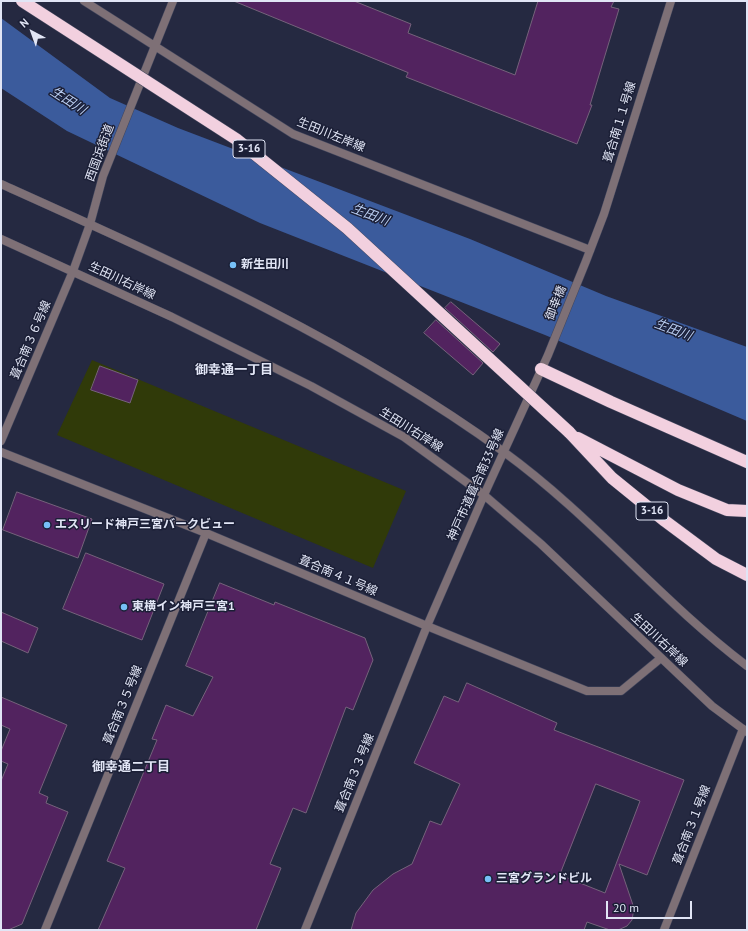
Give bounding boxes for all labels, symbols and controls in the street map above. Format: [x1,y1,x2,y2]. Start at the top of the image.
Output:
north arrow [12,12,52,52]
text: N [17,15,31,31]
street label: 葺合南１１号線 [601,80,639,164]
water label: 生田川 [47,84,89,118]
street label: 生田川左岸線 [295,115,367,155]
street label: 西国浜街道 [83,122,117,184]
road number: 3-16 [233,140,265,158]
water label: 生田川 [349,201,391,229]
place label: 新生田川 [241,258,289,272]
street label: 生田川右岸線 [86,259,158,303]
marker: 新生田川 [228,260,238,270]
street label: 御幸橋 [543,284,569,322]
street label: 葺合南３６号線 [8,299,54,381]
water label: 生田川 [652,316,694,344]
district label: 御幸通一丁目 [195,362,273,378]
street label: 生田川右岸線 [377,405,445,455]
street label: 神戸市道葺合南33号線 [445,427,507,543]
road number: 3-16 [636,502,668,520]
place label: エスリード神戸三宮バークビュー [55,518,235,532]
marker: エスリード神戸三宮バークビュー [42,520,52,530]
street label: 葺合南４１号線 [297,553,379,599]
place label: 東横イン神戸三宮1 [132,600,235,614]
marker: 東横イン神戸三宮1 [119,602,129,612]
street label: 生田川右岸線 [628,610,690,670]
street label: 葺合南３５号線 [101,663,145,747]
street label: 葺合南３３号線 [333,731,377,815]
district label: 御幸通二丁目 [92,759,170,775]
street label: 葺合南３１号線 [670,783,714,867]
place label: 三宮グランドビル [496,872,592,886]
marker: 三宮グランドビル [483,874,493,884]
scale bar [608,893,694,919]
text: 20 m [613,900,639,915]

